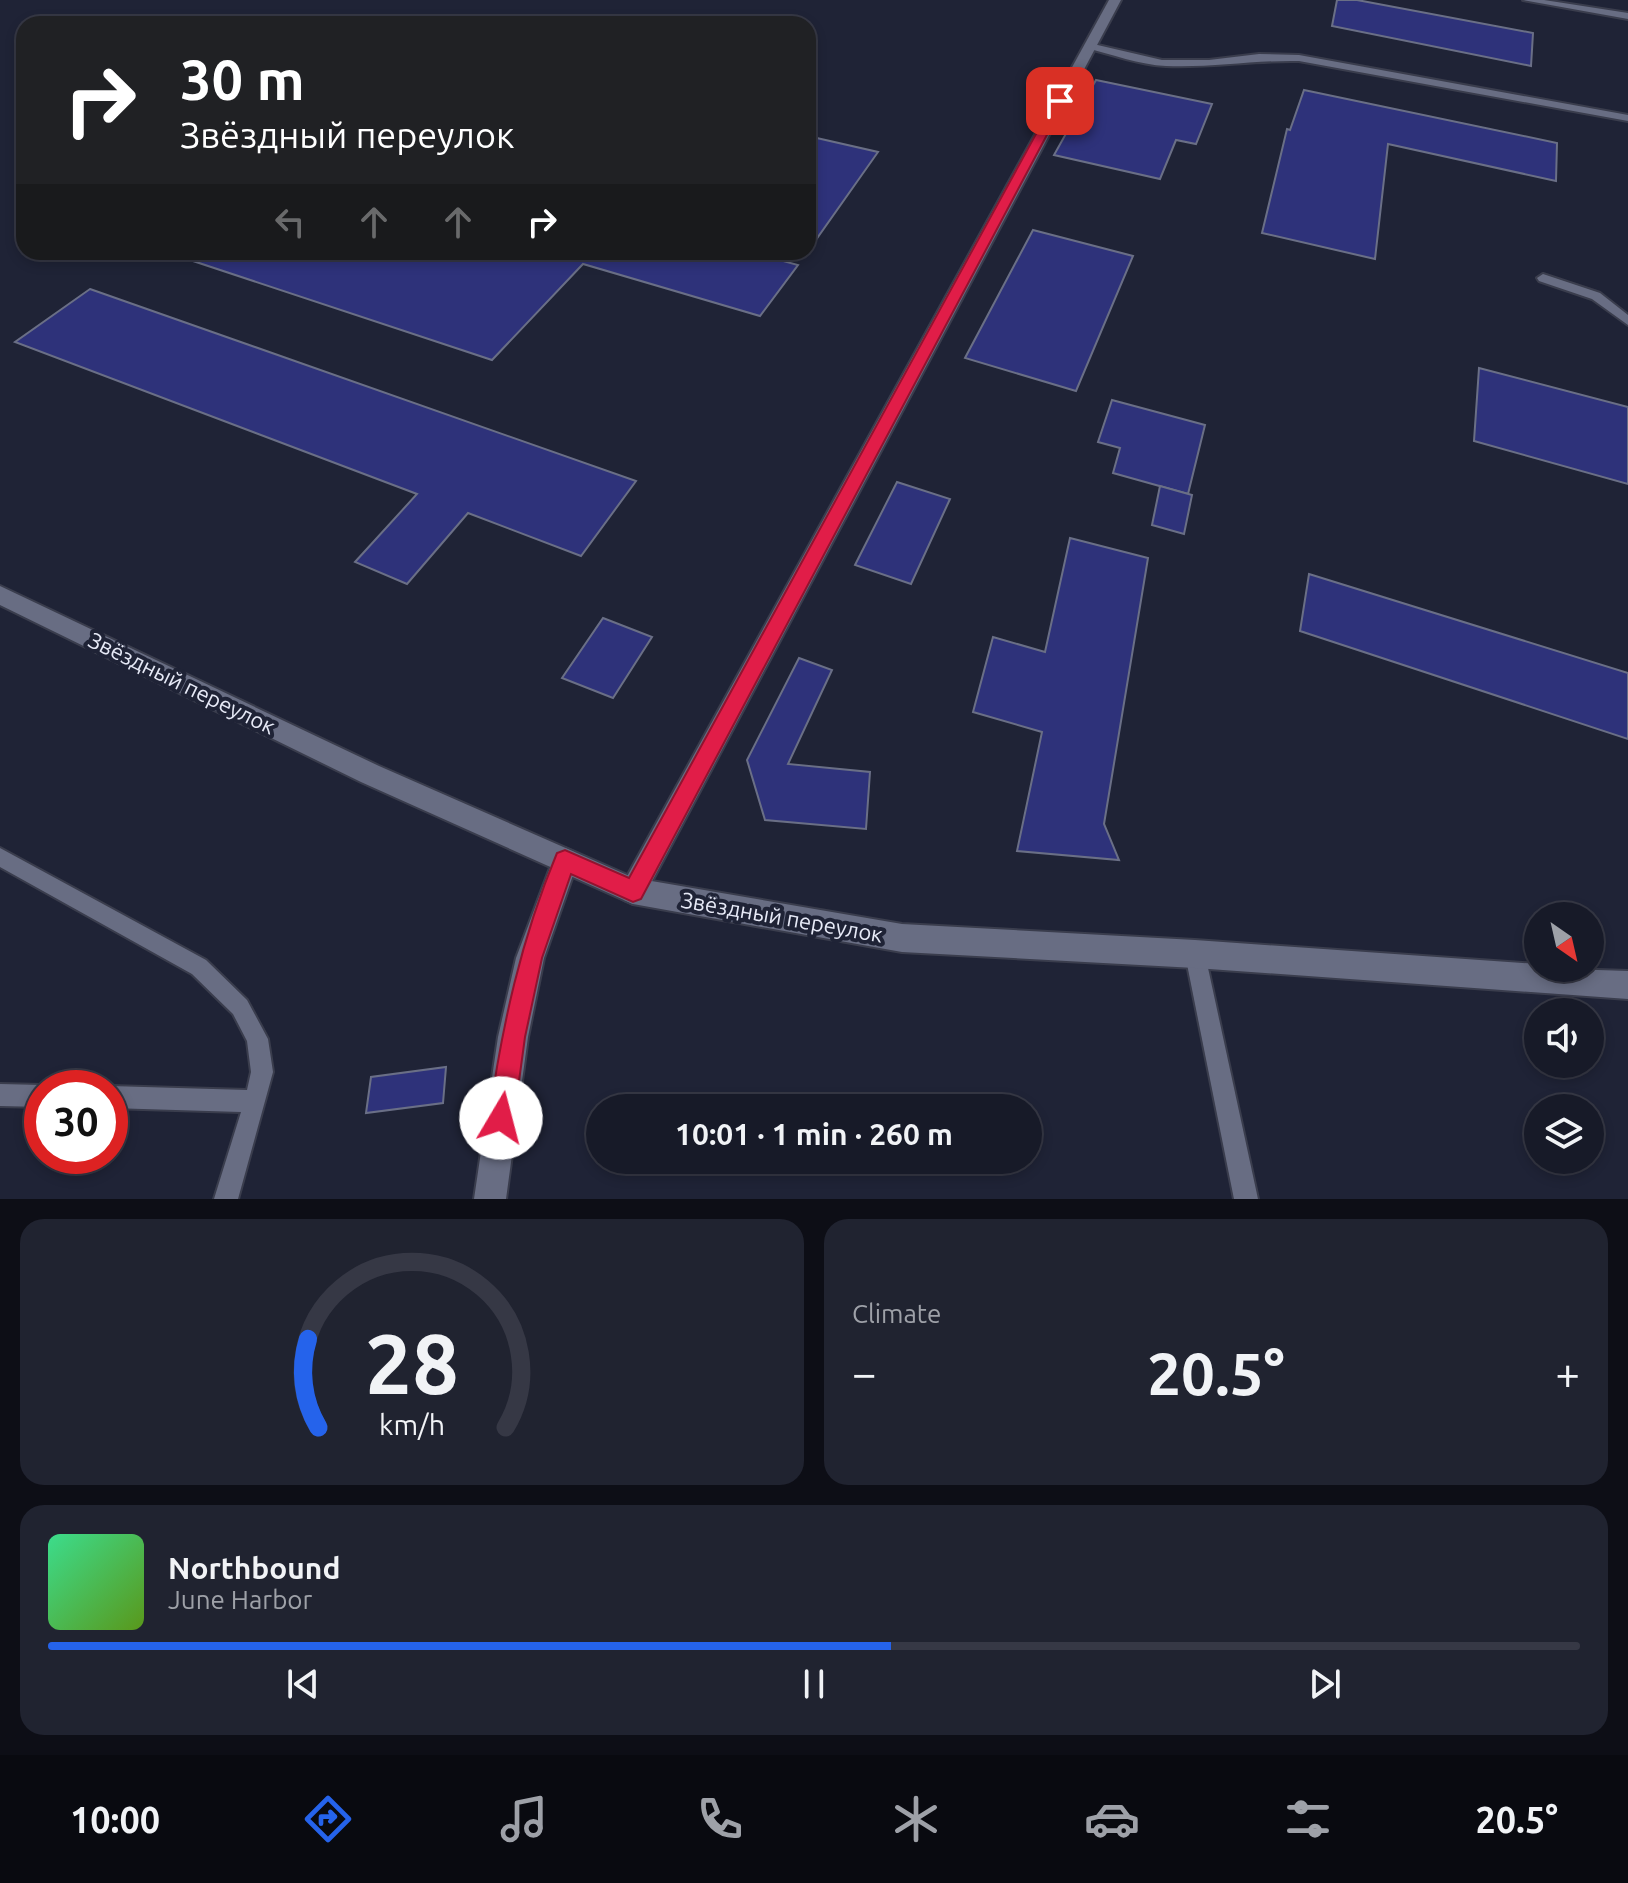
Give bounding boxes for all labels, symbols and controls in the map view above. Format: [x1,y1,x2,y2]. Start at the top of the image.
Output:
icon: right [48,48,152,152]
text: 30 m [180,48,305,111]
pin [1026,67,1094,135]
icon: arrive [1038,79,1082,123]
text: Звёздный переулок [180,114,515,155]
icon: left [268,200,312,244]
icon: ahead [352,200,396,244]
icon: ahead [436,200,480,244]
icon: right [520,200,564,244]
street label: Звёздный переулок [85,627,280,739]
street label: Звёздный переулок [679,886,885,947]
north arrow [1524,902,1604,982]
map controls [1524,902,1604,1174]
button: sound [1524,998,1604,1078]
speed limit sign: 30 [24,1070,128,1174]
position arrow [459,1076,543,1160]
button: layers [1524,1094,1604,1174]
text: 10:01 · 1 min · 260 m [675,1117,953,1151]
text: Climate [852,1299,941,1328]
text: 28 [365,1316,459,1410]
text: 20.5° [1147,1339,1285,1406]
text: − [852,1348,877,1397]
text: + [1555,1348,1580,1397]
text: km/h [379,1408,445,1440]
text: Northbound [168,1551,340,1585]
text: June Harbor [168,1585,312,1614]
icon: previous [281,1662,325,1706]
icon: pause [792,1662,836,1706]
icon: next [1303,1662,1347,1706]
icon: directions [300,1791,356,1847]
icon: music [496,1791,552,1847]
icon: phone [692,1791,748,1847]
icon: climate [888,1791,944,1847]
icon: car [1084,1791,1140,1847]
icon: filters [1280,1791,1336,1847]
text: 10:00 [70,1799,160,1840]
text: 20.5° [1475,1799,1558,1840]

